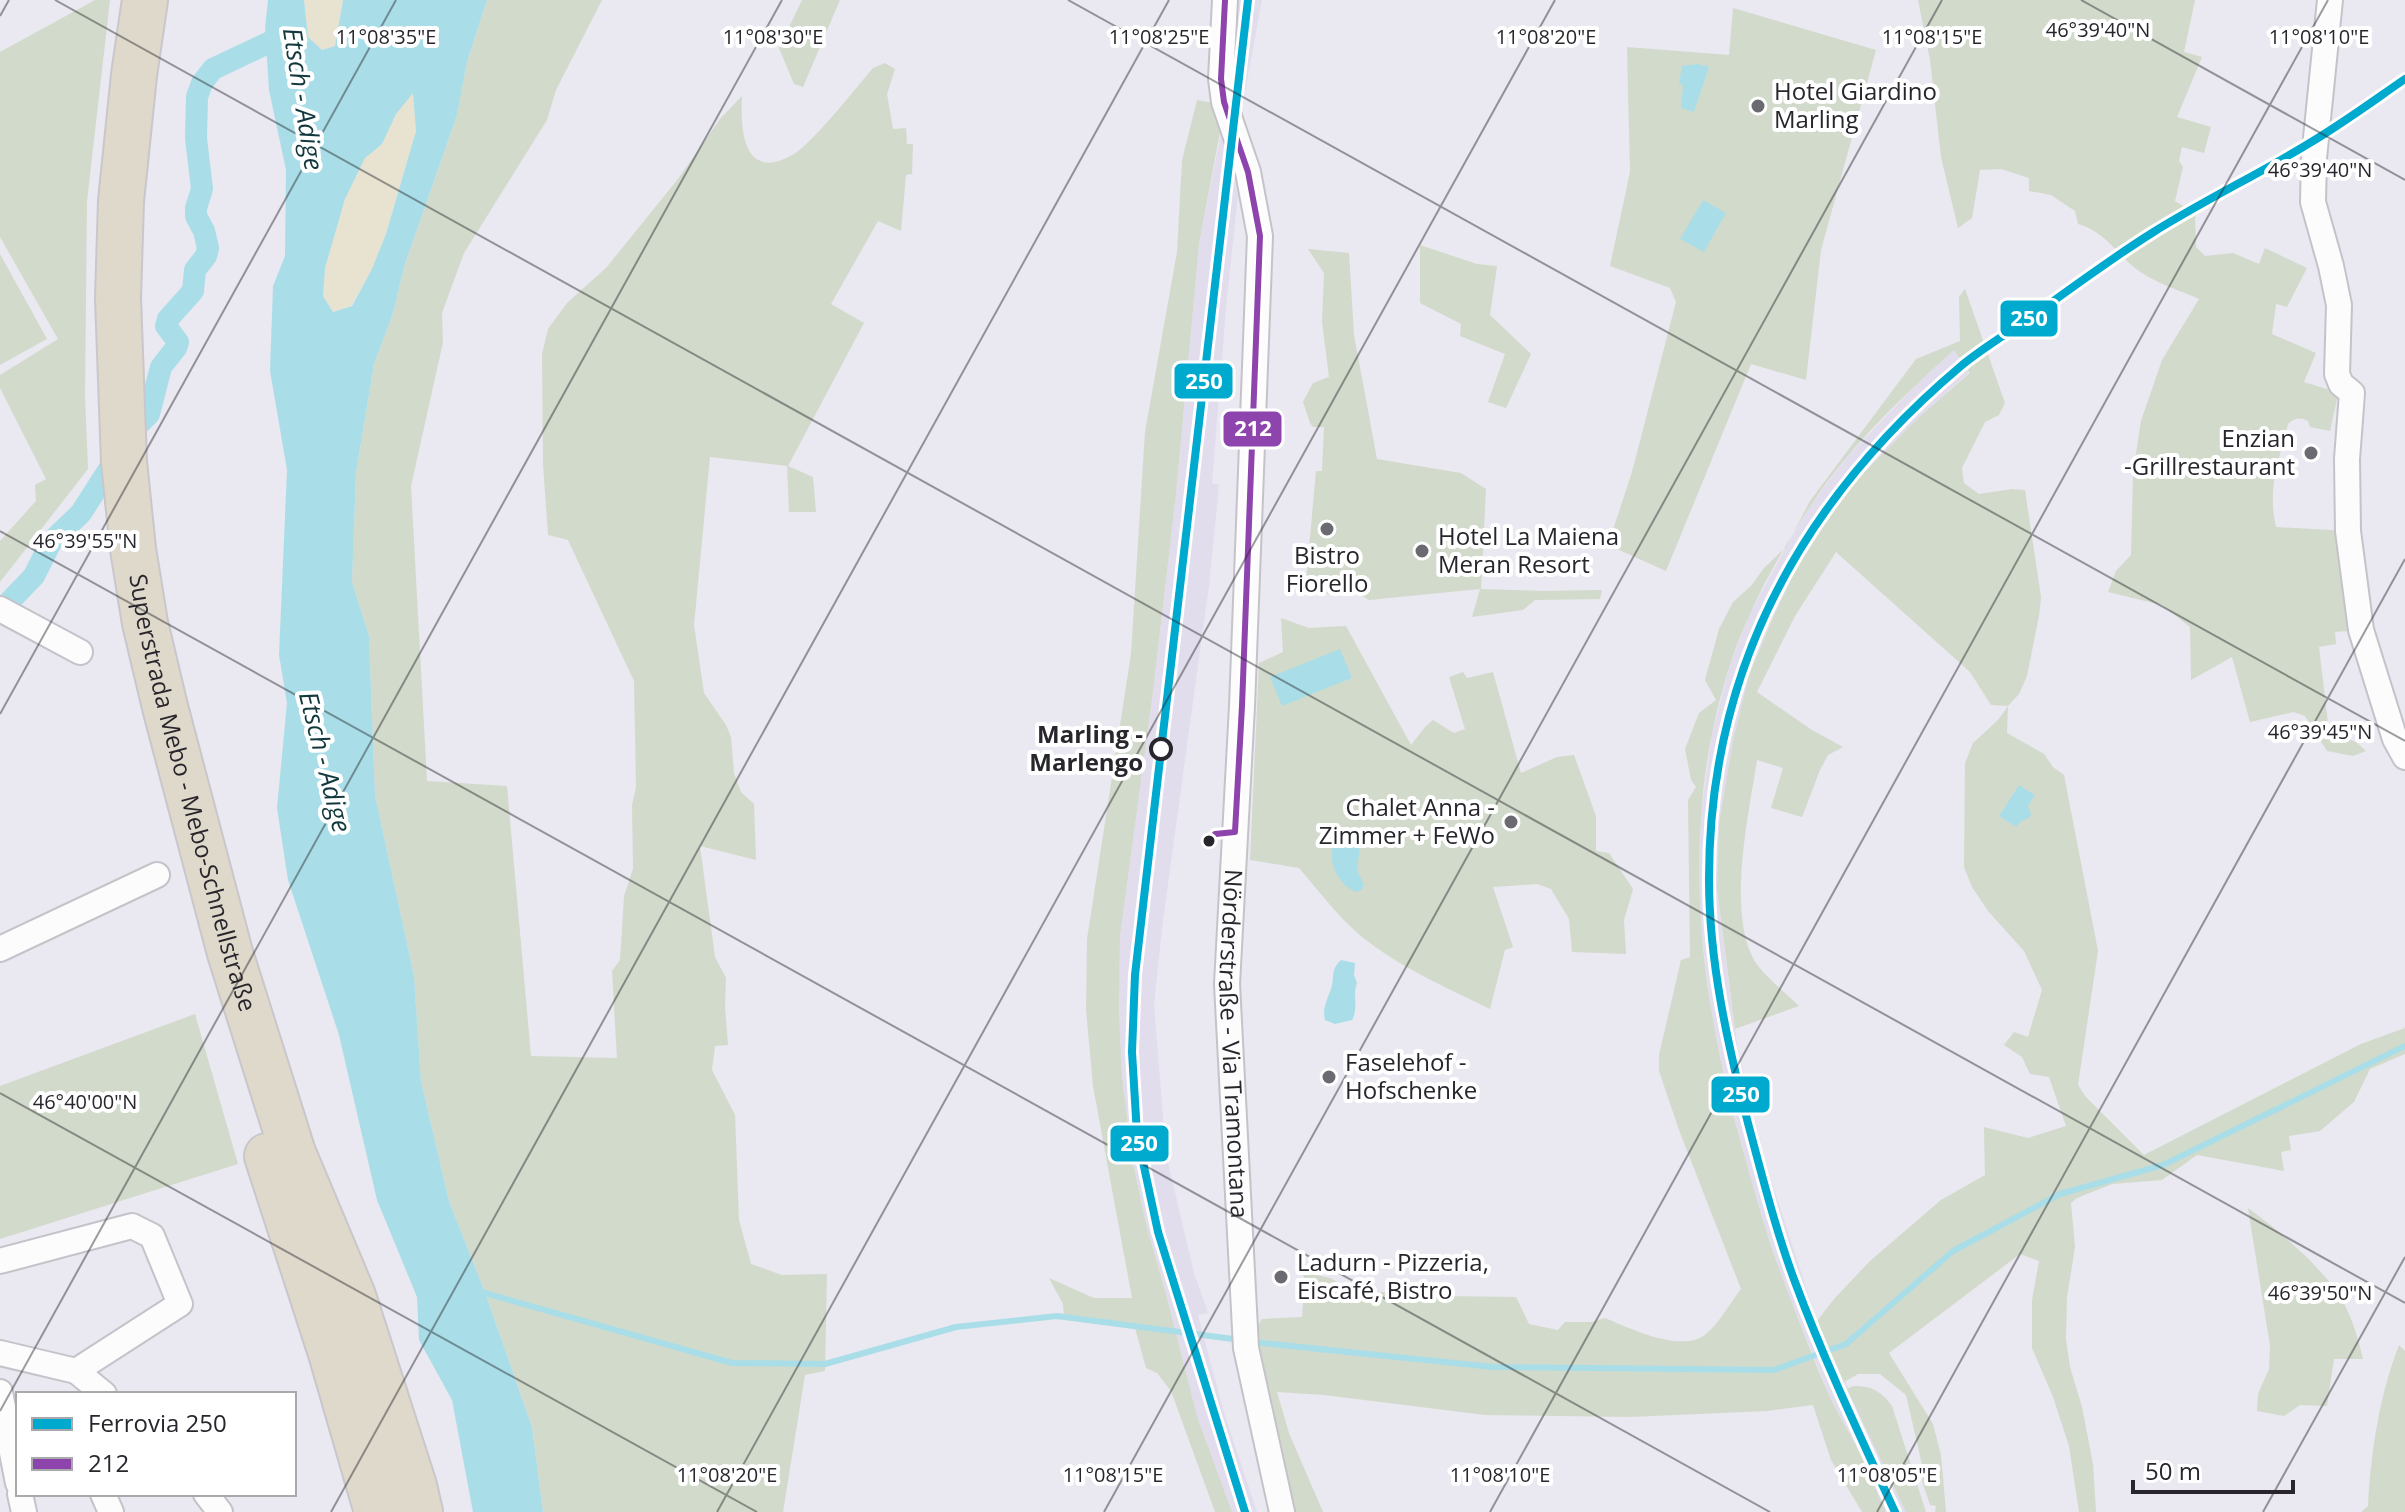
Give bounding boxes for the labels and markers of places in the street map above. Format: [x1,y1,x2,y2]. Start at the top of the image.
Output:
place label: Hotel Giardino Marling [1774,74,1937,135]
marker: Hotel Giardino Marling [1749,97,1767,115]
place label: Enzian -Grillrestaurant [2124,421,2295,482]
marker: Enzian -Grillrestaurant [2302,444,2320,462]
place label: Hotel La Maiena Meran Resort [1438,519,1619,580]
marker: Bistro Fiorello [1318,520,1336,538]
place label: Bistro Fiorello [1286,538,1368,599]
marker: Hotel La Maiena Meran Resort [1413,542,1431,560]
place label: Marling - Marlengo [1029,717,1143,778]
marker: Marling - Marlengo [1150,738,1172,760]
place label: Chalet Anna - Zimmer + FeWo [1319,790,1495,851]
marker: Chalet Anna - Zimmer + FeWo [1502,813,1520,831]
unlabelled marker [1201,833,1217,849]
place label: Faselehof - Hofschenke [1345,1045,1477,1106]
marker: Faselehof - Hofschenke [1320,1068,1338,1086]
place label: Ladurn - Pizzeria, Eiscafé, Bistro [1297,1245,1489,1306]
marker: Ladurn - Pizzeria, Eiscafé, Bistro [1272,1268,1290,1286]

